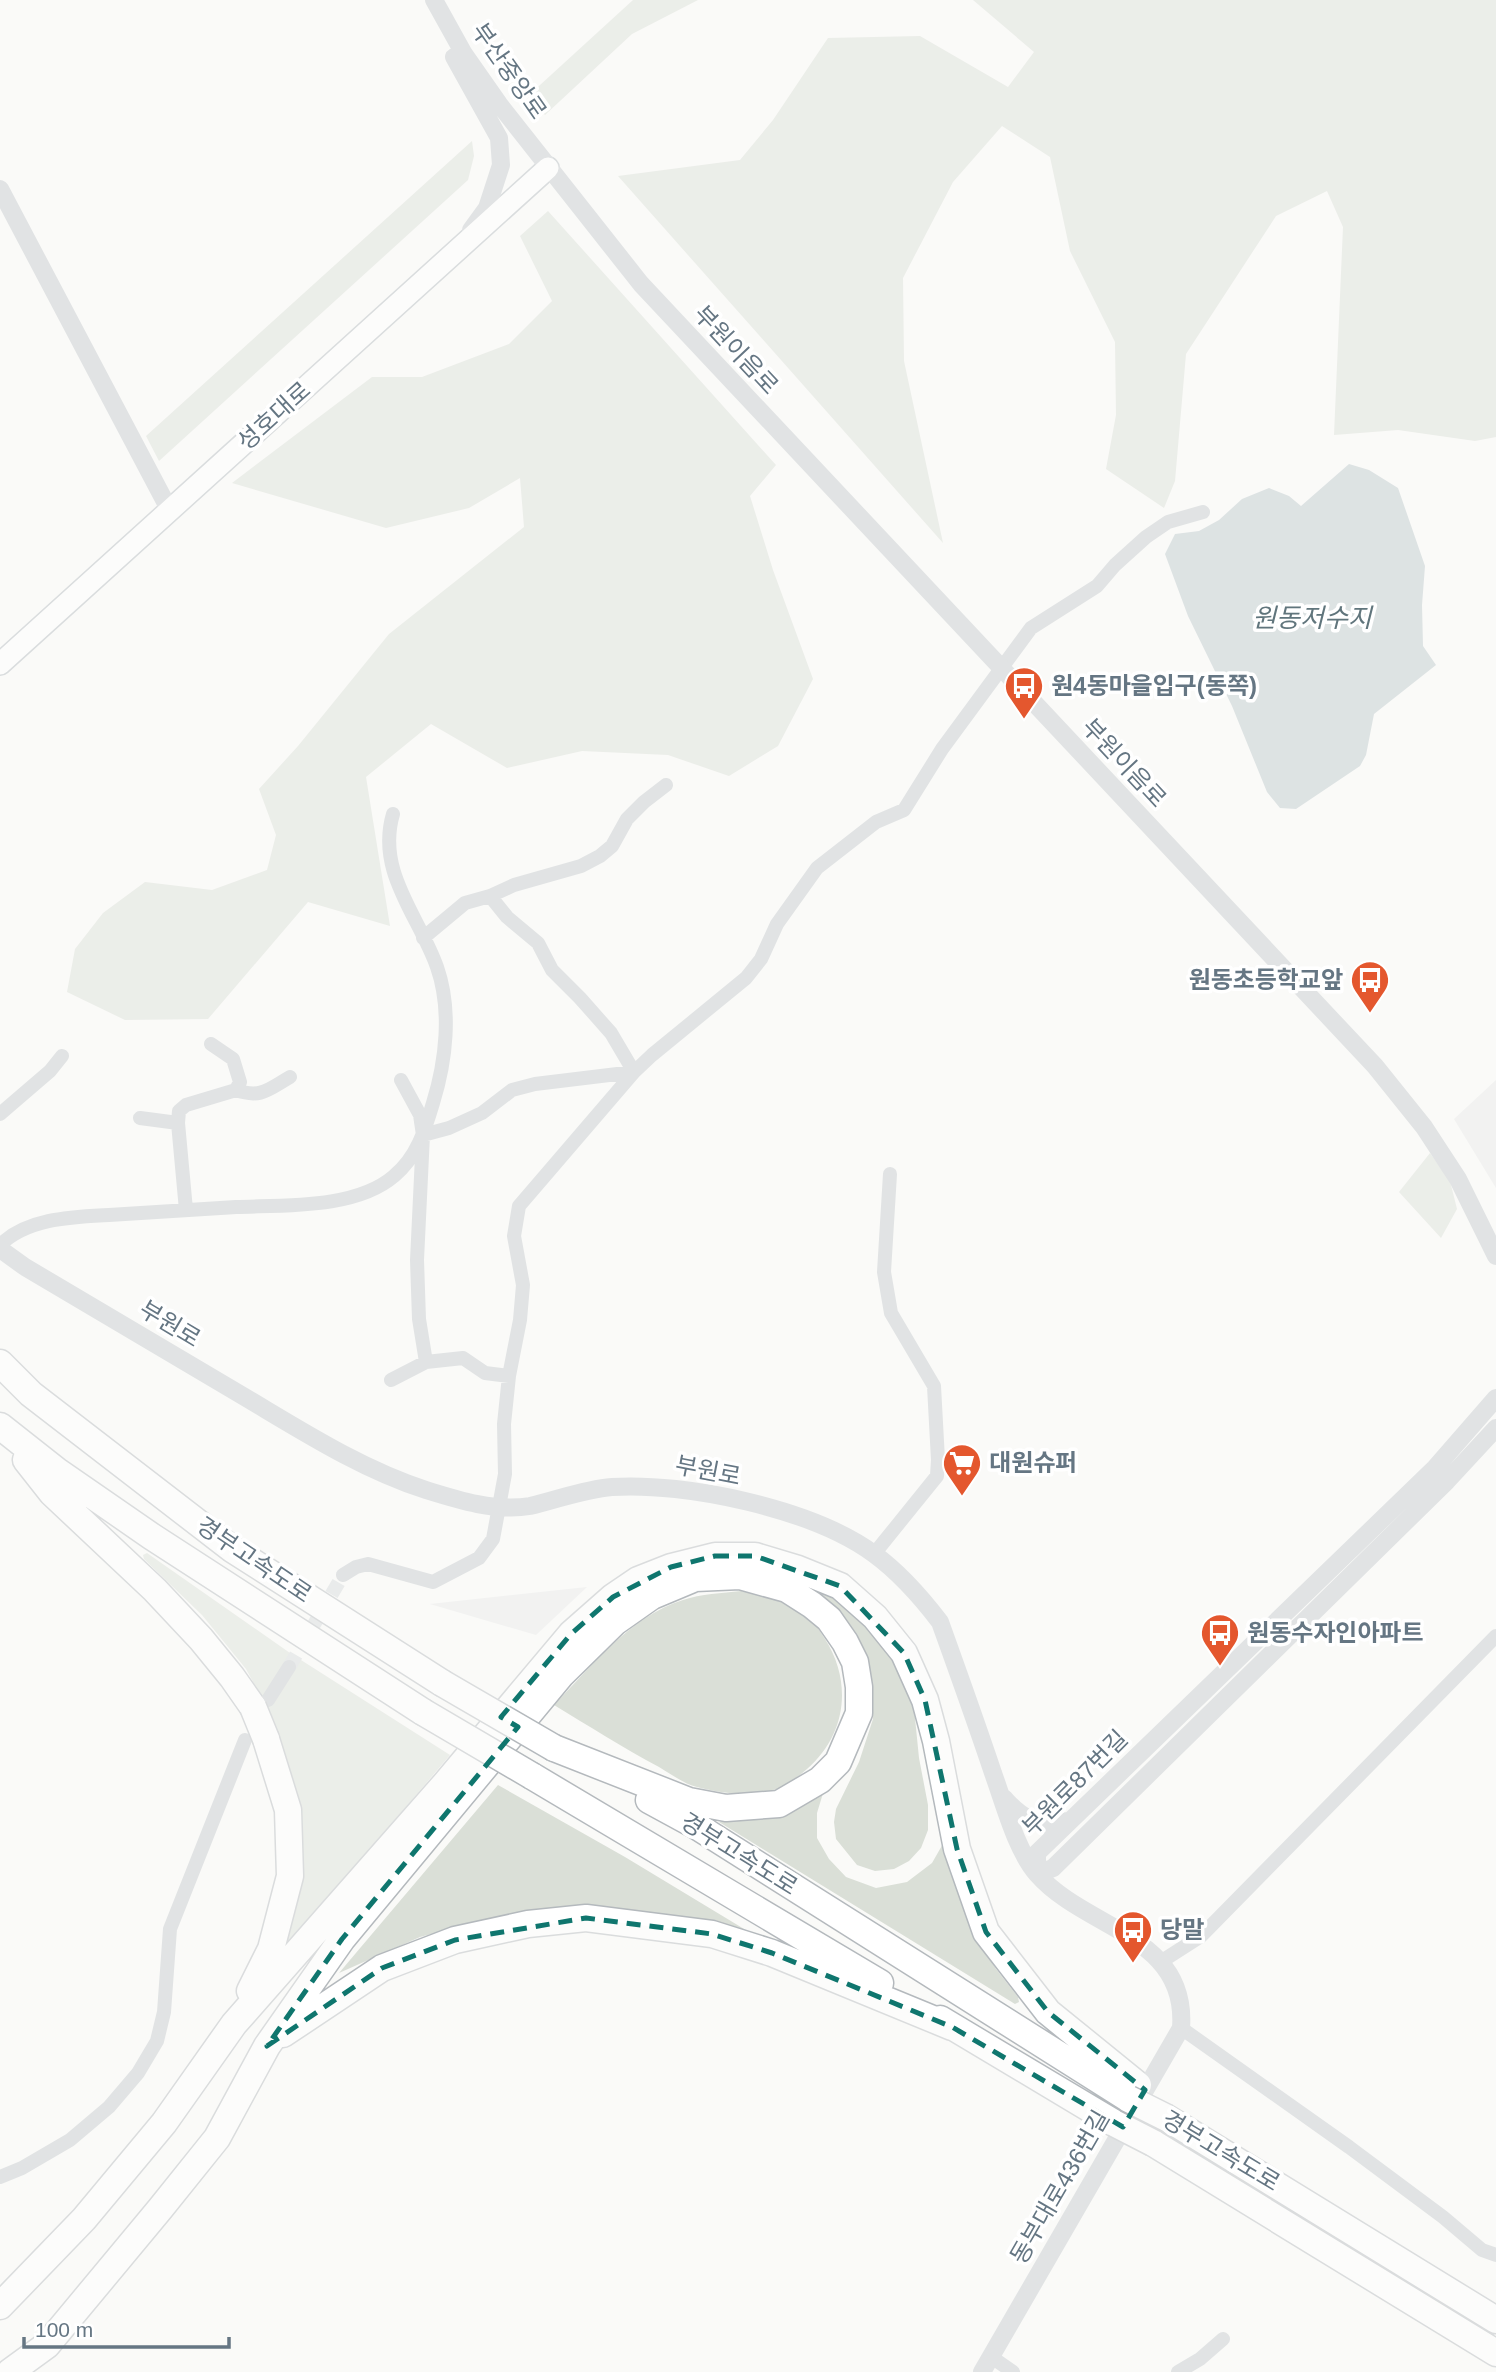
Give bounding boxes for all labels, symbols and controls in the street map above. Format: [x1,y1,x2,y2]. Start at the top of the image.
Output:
street label: 부산중앙로 [467,18,552,124]
street label: 부원이음로 [689,300,784,399]
street label: 성호대로 [232,376,316,455]
water label: 원동저수지 [1252,603,1374,633]
bus stop icon: 원4동마을입구(동쪽) [1003,665,1045,720]
place label: 원4동마을입구(동쪽) [1051,672,1257,699]
street label: 부원이음로 [1077,713,1172,812]
bus stop icon: 원동초등학교앞 [1349,959,1391,1014]
place label: 원동초등학교앞 [1188,966,1343,993]
street label: 부원로 [135,1295,206,1352]
supermarket icon: 대원슈퍼 [941,1442,983,1497]
place label: 대원슈퍼 [989,1449,1077,1476]
street label: 부원로 [673,1451,743,1490]
street label: 경부고속도로 [192,1511,317,1608]
bus stop icon: 원동수자인아파트 [1199,1612,1241,1667]
place label: 원동수자인아파트 [1247,1619,1424,1646]
street label: 부원로87번길 [1017,1725,1133,1841]
street label: 경부고속도로 [676,1807,803,1900]
bus stop icon: 당말 [1112,1909,1154,1964]
place label: 당말 [1160,1916,1204,1943]
street label: 동부대로436번길 [1005,2105,1114,2268]
street label: 경부고속도로 [1158,2105,1285,2196]
scale bar [24,2306,229,2350]
text: 100 m [35,2318,93,2341]

